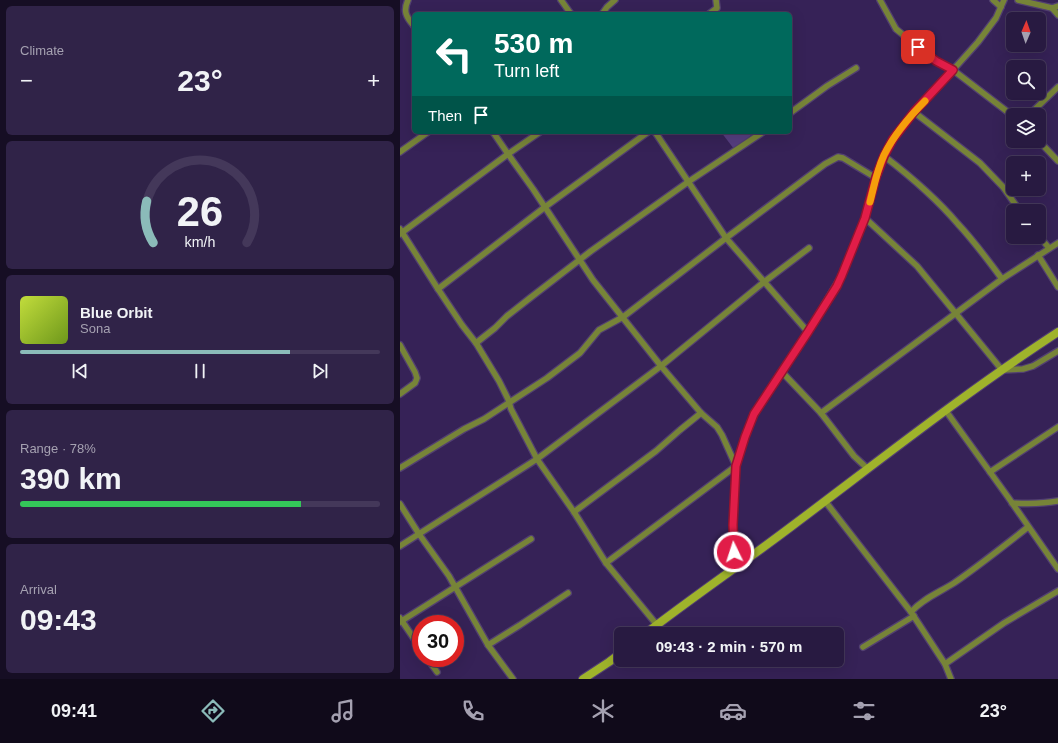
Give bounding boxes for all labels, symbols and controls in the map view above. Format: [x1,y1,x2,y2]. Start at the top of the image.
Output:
north arrow [1006,12,1046,52]
map controls [1006,12,1046,244]
icon: left [428,28,480,80]
text: 530 m [494,28,573,59]
pin [901,30,935,64]
icon: arrive [907,36,929,58]
text: Climate [20,43,64,58]
button: search [1006,60,1046,100]
text: Turn left [494,61,559,81]
text: 23° [177,64,223,97]
text: − [20,68,33,93]
text: + [367,68,380,93]
icon: arrive [470,104,492,126]
text: Then [428,107,462,124]
button: layers [1006,108,1046,148]
button: + [1006,156,1046,196]
text: 26 [177,188,223,235]
button: − [1006,204,1046,244]
text: km/h [185,233,216,249]
text: Blue Orbit [80,304,153,321]
text: Sona [80,321,110,336]
icon: previous [69,360,91,382]
icon: pause [189,360,211,382]
icon: next [309,360,331,382]
text: Range · 78% [20,441,96,456]
text: 390 km [20,462,122,495]
position arrow [713,531,755,573]
text: Arrival [20,582,57,597]
text: 09:43 [20,603,97,636]
speed limit sign: 30 [412,615,464,667]
text: 09:43 · 2 min · 570 m [656,638,802,655]
icon: directions [199,697,227,725]
icon: music [329,697,357,725]
icon: phone [459,697,487,725]
icon: climate [589,697,617,725]
icon: car [719,697,747,725]
icon: filters [850,697,878,725]
text: 09:41 [51,701,97,721]
text: 23° [980,701,1007,721]

